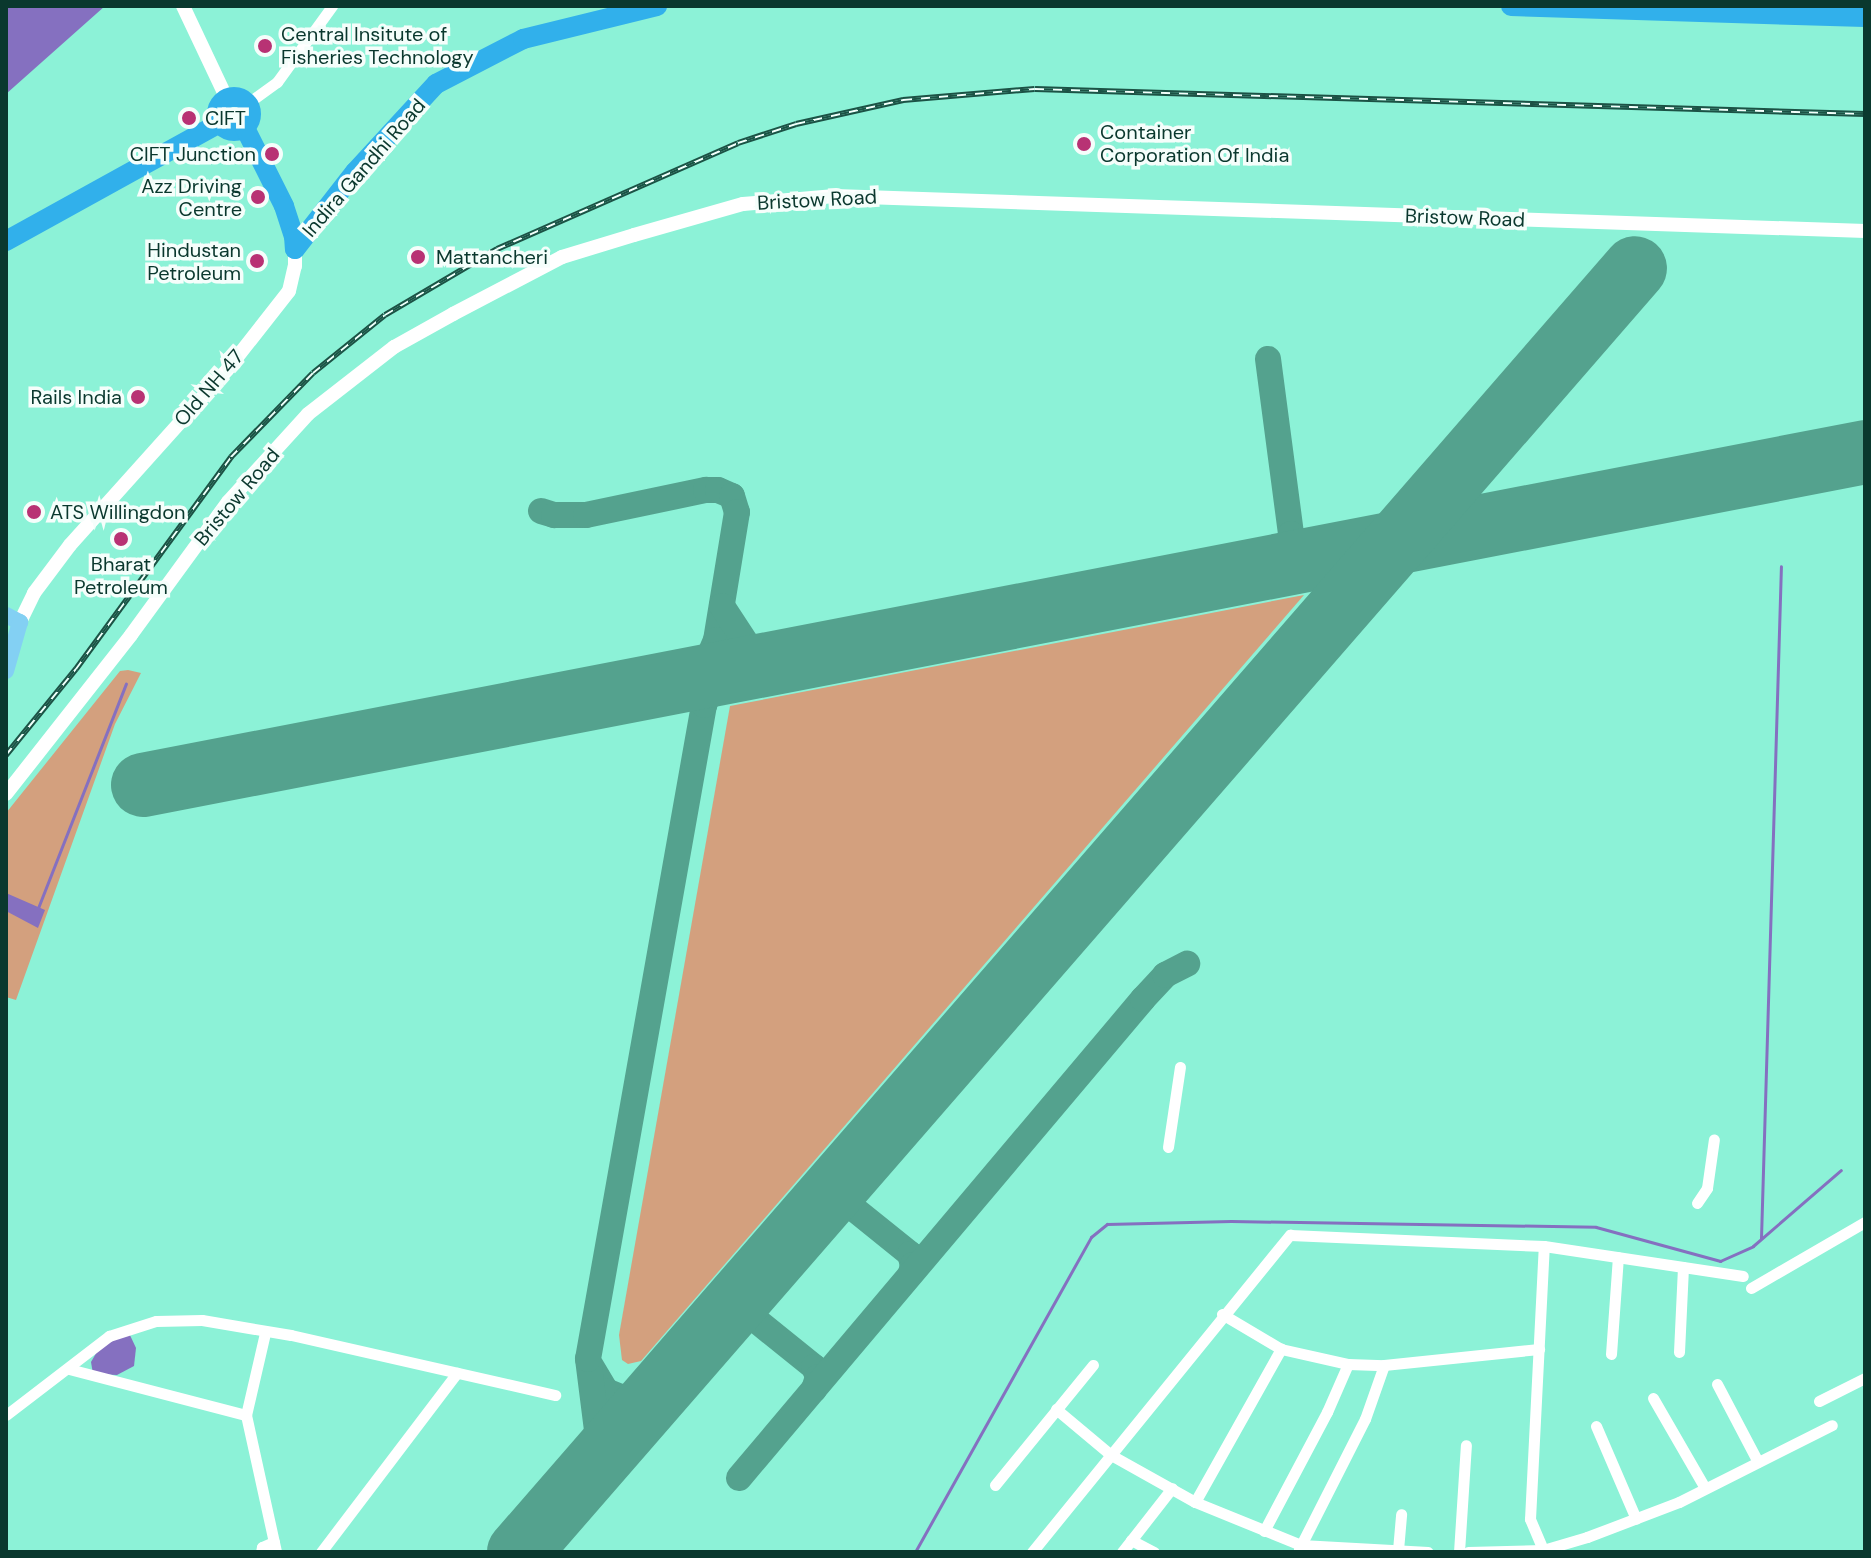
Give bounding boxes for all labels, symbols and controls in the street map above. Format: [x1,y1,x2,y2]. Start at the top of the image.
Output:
place label: Central Insitute of Fisheries Technology [281,22,474,69]
marker: Central Insitute of Fisheries Technology [256,37,274,55]
street label: Indira Gandhi Road [297,94,431,242]
place label: CIFT [205,106,246,130]
marker: CIFT [180,109,198,127]
place label: Container Corporation Of India [1100,120,1289,167]
marker: Container Corporation Of India [1075,135,1093,153]
place label: CIFT Junction [130,142,256,166]
marker: CIFT Junction [263,145,281,163]
place label: Azz Driving Centre [141,174,242,221]
street label: Bristow Road [756,185,878,215]
marker: Azz Driving Centre [249,188,267,206]
street label: Bristow Road [1405,204,1525,232]
place label: Hindustan Petroleum [147,238,241,285]
place label: Mattancheri [436,245,548,269]
marker: Mattancheri [407,246,429,268]
marker: Hindustan Petroleum [248,252,266,270]
street label: Old NH 47 [169,345,249,431]
place label: Rails India [31,385,122,409]
marker: Rails India [129,388,147,406]
street label: Bristow Road [189,443,285,551]
place label: ATS Willingdon [50,500,185,524]
marker: ATS Willingdon [25,503,43,521]
marker: Bharat Petroleum [112,530,130,548]
place label: Bharat Petroleum [74,552,168,599]

